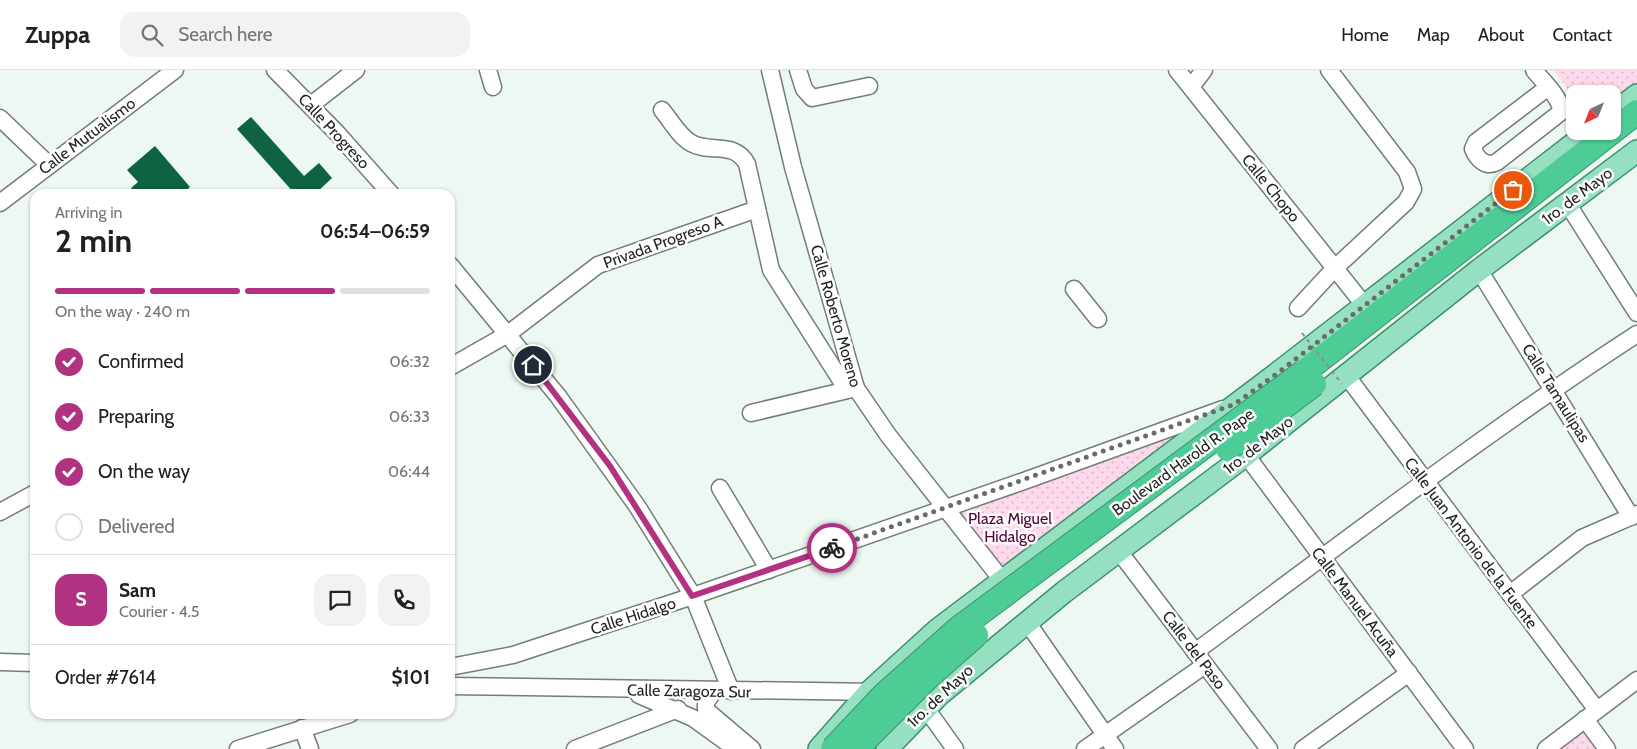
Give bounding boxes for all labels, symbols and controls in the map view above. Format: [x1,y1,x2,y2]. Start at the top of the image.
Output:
search box [120,12,470,57]
text: Zuppa [25,20,90,49]
icon: search [138,21,166,49]
text: Search here [178,23,273,46]
text: Home [1341,24,1389,46]
text: Map [1417,24,1450,46]
text: About [1478,24,1524,46]
text: Contact [1552,24,1612,46]
north arrow [1566,85,1621,140]
map controls [1566,85,1621,140]
street label: Calle Progreso [294,89,374,173]
street label: Calle Mutualismo [35,93,139,179]
street label: Calle Chopo [1238,150,1304,226]
street label: 1ro. de Mayo [1538,163,1616,229]
pin [1492,169,1534,211]
icon: bag [1499,176,1527,204]
text: Arriving in [55,203,122,222]
street label: Privada Progreso A [601,212,725,272]
text: 06:54–06:59 [320,220,430,243]
text: 2 min [55,221,132,260]
street label: Calle Roberto Moreno [807,243,865,390]
text: On the way · 240 m [55,302,190,321]
street label: Calle Tamaulipas [1518,340,1594,446]
pin [512,344,554,386]
icon: check [55,348,83,376]
text: Confirmed [98,350,184,373]
icon: home [519,351,547,379]
text: 06:32 [389,352,430,371]
icon: check [55,403,83,431]
street label: Boulevard Harold R. Pape [1109,404,1257,520]
text: Preparing [98,405,174,428]
text: 06:33 [389,407,430,426]
street label: 1ro. de Mayo [1219,412,1297,478]
street label: Calle Juan Antonio de la Fuente [1400,454,1542,632]
icon: check [55,458,83,486]
text: On the way [98,460,190,483]
text: 06:44 [388,462,430,481]
park label: Plaza Miguel Hidalgo [968,509,1052,546]
text: Delivered [98,515,175,538]
courier [807,523,857,573]
icon: bike [818,534,846,562]
street label: Calle Manuel Acuña [1308,543,1403,661]
button: chat [314,574,366,626]
button: phone [378,574,430,626]
text: Sam [119,579,156,602]
text: S [75,588,87,611]
street label: Calle Hidalgo [588,593,678,639]
text: Courier · 4.5 [119,602,200,621]
street label: Calle del Paso [1158,607,1230,693]
street label: 1ro. de Mayo [903,660,977,731]
text: Order #7614 [55,666,156,689]
text: $101 [392,666,430,689]
street label: Calle Zaragoza Sur [627,680,752,702]

